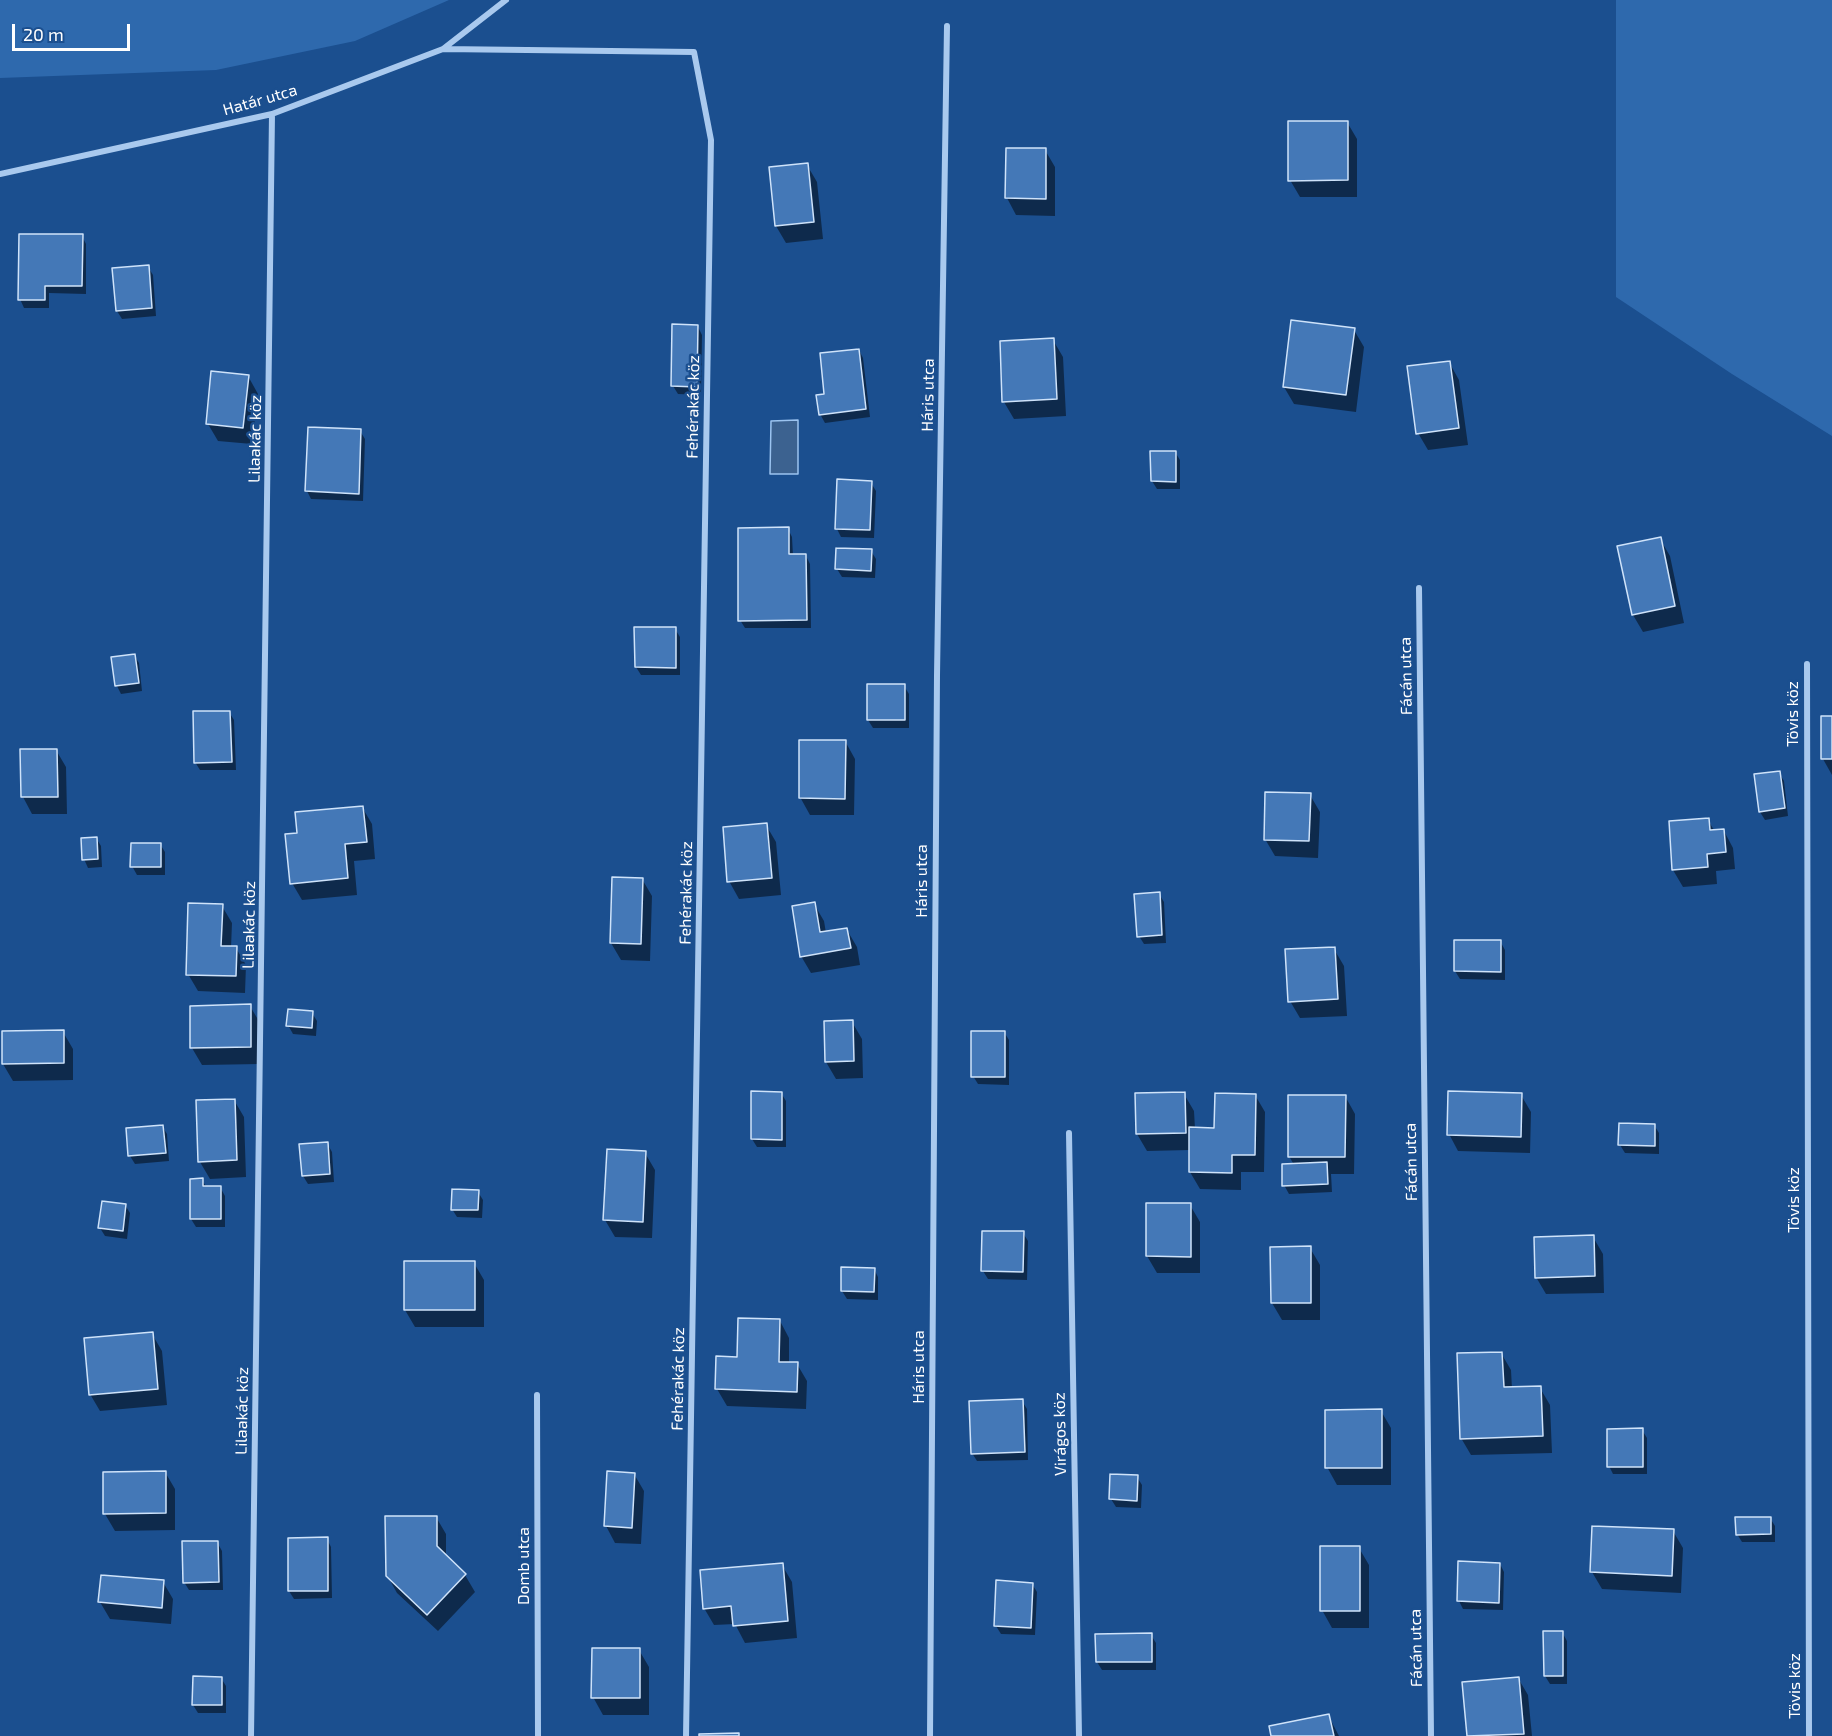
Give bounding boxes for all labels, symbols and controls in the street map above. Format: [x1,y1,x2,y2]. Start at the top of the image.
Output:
scale bar [15,12,134,50]
text: 20 m [23,23,64,45]
street label: Határ utca [221,80,299,120]
street label: Fehérakác köz [682,355,704,459]
street label: Háris utca [918,358,938,432]
street label: Lilaakác köz [245,395,265,483]
street label: Fácán utca [1396,637,1416,715]
street label: Tövis köz [1783,681,1803,747]
street label: Fehérakác köz [675,841,697,945]
street label: Háris utca [912,844,932,918]
street label: Lilaakác köz [239,881,259,969]
street label: Fácán utca [1401,1123,1421,1201]
street label: Tövis köz [1784,1167,1804,1233]
street label: Fehérakác köz [667,1327,689,1431]
street label: Háris utca [909,1330,929,1404]
street label: Lilaakác köz [232,1367,252,1455]
street label: Virágos köz [1050,1392,1070,1476]
street label: Domb utca [514,1527,534,1605]
street label: Fácán utca [1406,1609,1426,1687]
street label: Tövis köz [1785,1653,1805,1719]

